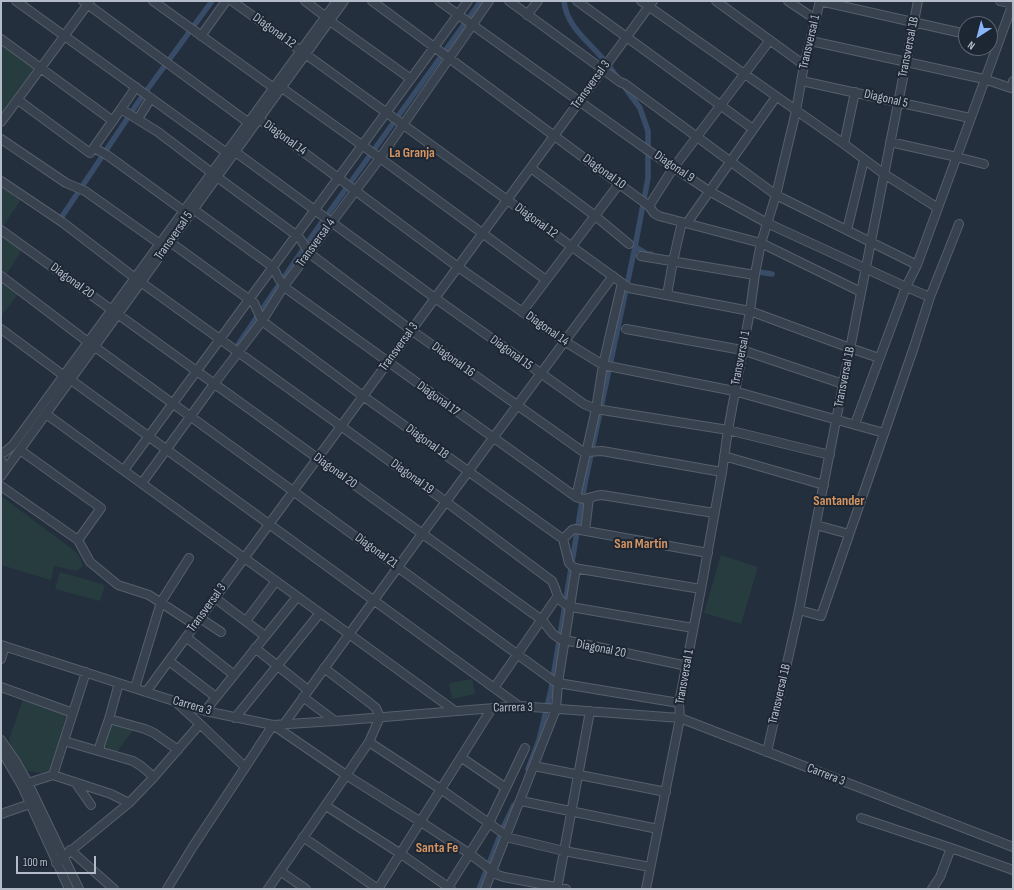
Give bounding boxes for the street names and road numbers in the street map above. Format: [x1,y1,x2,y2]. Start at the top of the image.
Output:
street label: Diagonal 12 [249,10,299,52]
street label: Transversal 1 [796,13,824,71]
street label: Transversal 1B [895,15,923,79]
street label: Transversal 3 [568,58,614,112]
street label: Diagonal 5 [863,86,909,112]
street label: Diagonal 14 [260,117,310,159]
street label: Diagonal 9 [651,148,697,186]
street label: Diagonal 10 [579,151,629,193]
street label: Diagonal 12 [511,200,561,242]
street label: Transversal 5 [152,209,196,263]
street label: Transversal 4 [293,216,339,270]
street label: Diagonal 20 [47,260,97,302]
street label: Diagonal 14 [522,308,572,350]
street label: Transversal 3 [376,320,422,374]
street label: Transversal 1 [728,329,754,387]
street label: Diagonal 15 [487,332,535,374]
street label: Diagonal 16 [428,339,478,381]
street label: Transversal 1B [831,345,859,409]
street label: Diagonal 17 [414,378,462,420]
street label: Diagonal 18 [402,421,452,463]
street label: Diagonal 20 [310,450,360,492]
street label: Diagonal 19 [387,456,437,498]
street label: Diagonal 21 [351,530,401,572]
street label: Transversal 3 [184,581,230,635]
street label: Diagonal 20 [575,637,627,661]
street label: Transversal 1 [673,648,697,706]
street label: Transversal 1B [766,662,794,726]
street label: Carrera 3 [171,693,213,719]
street label: Carrera 3 [493,700,533,716]
street label: Carrera 3 [805,761,847,789]

